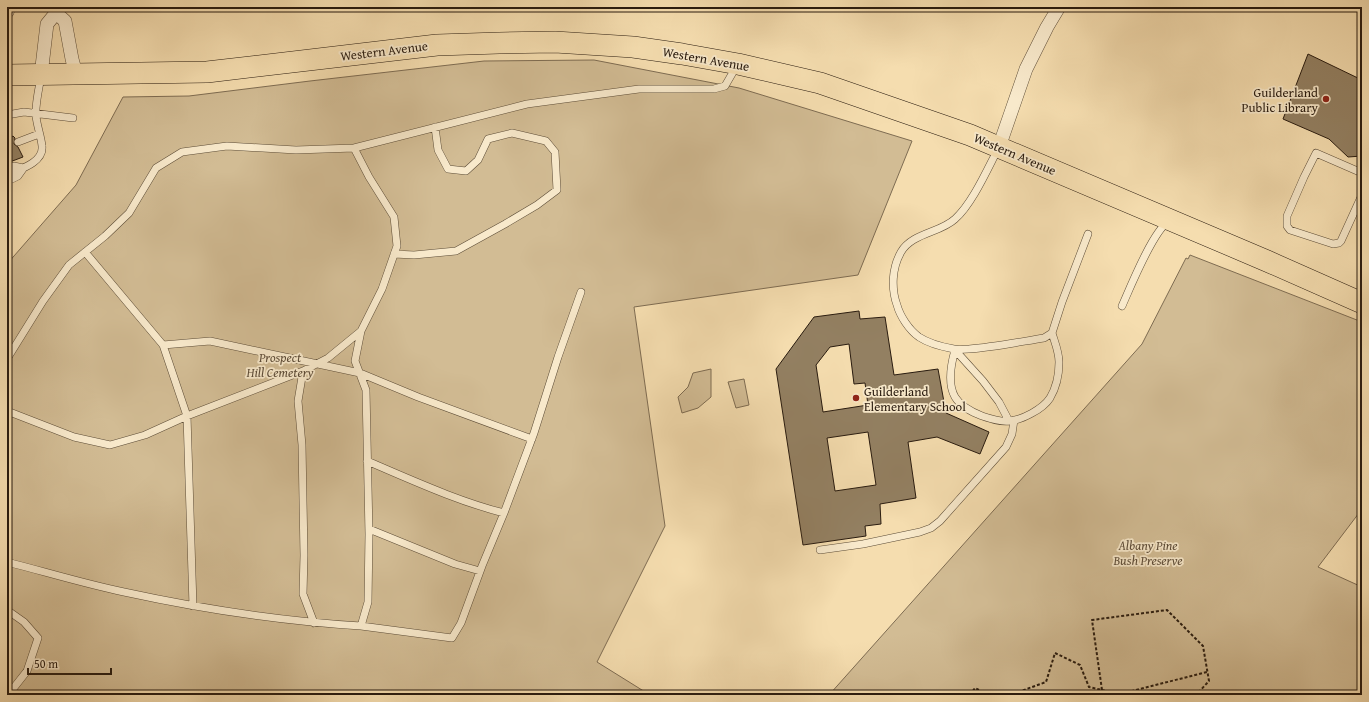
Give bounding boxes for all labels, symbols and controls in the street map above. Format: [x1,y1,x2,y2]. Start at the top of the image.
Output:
street label: Western Avenue [339,36,429,66]
street label: Western Avenue [661,42,751,76]
place label: Guilderland Public Library [1241,83,1319,117]
marker: Guilderland Public Library [1321,94,1331,104]
street label: Western Avenue [971,128,1059,180]
park label: Prospect Hill Cemetery [246,348,313,382]
place label: Guilderland Elementary School [864,382,966,416]
marker: Guilderland Elementary School [851,393,861,403]
park label: Albany Pine Bush Preserve [1113,536,1182,570]
scale bar [28,650,111,676]
text: 50 m [34,655,58,672]

